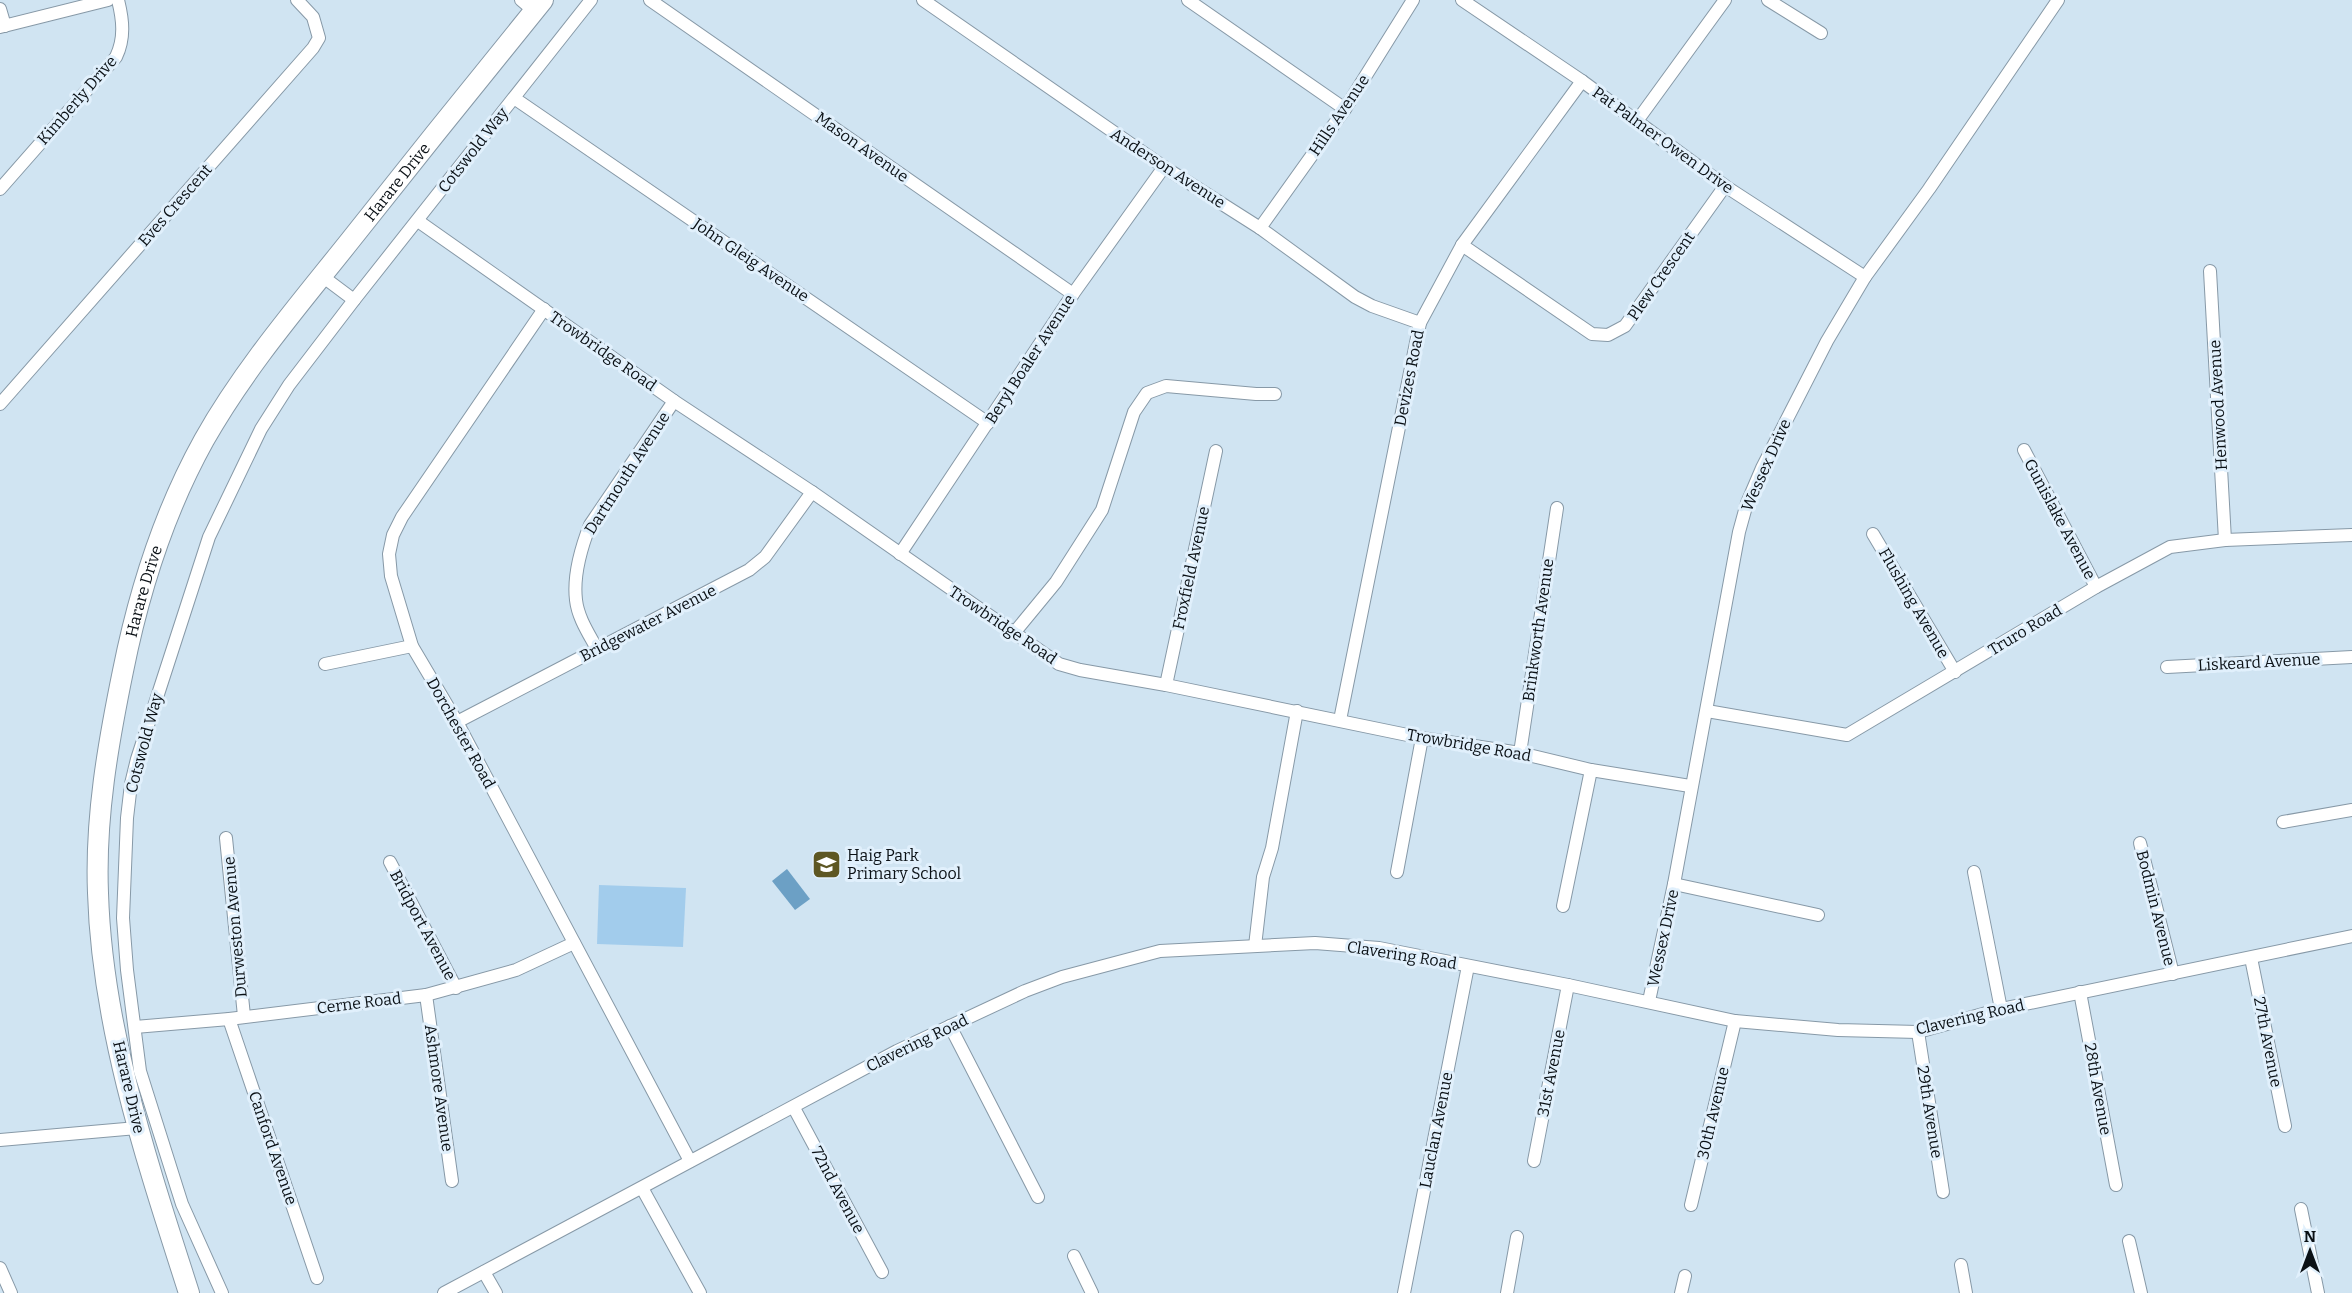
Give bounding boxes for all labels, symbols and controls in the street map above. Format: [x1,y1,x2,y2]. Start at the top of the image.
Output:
street label: Kimberly Drive [33,52,121,148]
street label: Hills Avenue [1305,71,1373,159]
street label: Pat Palmer Owen Drive [1589,83,1737,197]
street label: Cotswold Way [434,103,512,196]
street label: Mason Avenue [812,108,912,186]
street label: Anderson Avenue [1107,124,1229,212]
street label: Harare Drive [360,139,434,225]
street label: Eves Crescent [134,160,216,250]
street label: John Gleig Avenue [689,214,813,306]
street label: Plew Crescent [1623,228,1699,324]
street label: Beryl Boaler Avenue [981,291,1079,427]
street label: Trowbridge Road [546,307,660,395]
street label: Devizes Road [1390,328,1428,428]
street label: Henwood Avenue [2205,339,2231,471]
street label: Dartmouth Avenue [580,408,674,538]
street label: Wessex Drive [1737,416,1795,514]
street label: Gunislake Avenue [2020,455,2100,583]
street label: Froxfield Avenue [1169,505,1213,631]
street label: Harare Drive [121,543,166,639]
street label: Flushing Avenue [1875,544,1953,662]
street label: Brinkworth Avenue [1519,557,1557,703]
street label: Bridgewater Avenue [577,580,719,666]
street label: Trowbridge Road [945,582,1061,668]
street label: Truro Road [1985,600,2066,659]
street label: Liskeard Avenue [2197,649,2321,675]
street label: Dorchester Road [423,674,500,792]
street label: Cotswold Way [122,690,167,795]
street label: Trowbridge Road [1405,725,1533,765]
place label: Haig Park Primary School [847,846,962,883]
school or university icon: Haig Park Primary School [810,848,842,880]
street label: Bodmin Avenue [2132,848,2180,968]
street label: Durweston Avenue [219,856,251,998]
street label: Bridport Avenue [386,867,460,983]
street label: Wessex Drive [1643,888,1683,988]
street label: Clavering Road [1346,937,1459,973]
street label: Cerne Road [316,988,403,1018]
street label: Clavering Road [1914,995,2027,1039]
street label: 27th Avenue [2250,995,2286,1089]
street label: Clavering Road [863,1010,972,1076]
street label: Ashmore Avenue [421,1023,457,1153]
street label: 31st Avenue [1533,1028,1569,1118]
street label: Harare Drive [109,1039,149,1135]
street label: 28th Avenue [2081,1041,2115,1137]
street label: 30th Avenue [1693,1065,1733,1161]
street label: 29th Avenue [1913,1065,1947,1159]
street label: Lauclan Avenue [1415,1070,1457,1190]
street label: Canford Avenue [245,1089,301,1207]
street label: 72nd Avenue [807,1143,869,1237]
north arrow [2280,1221,2340,1281]
text: N [2304,1227,2316,1246]

